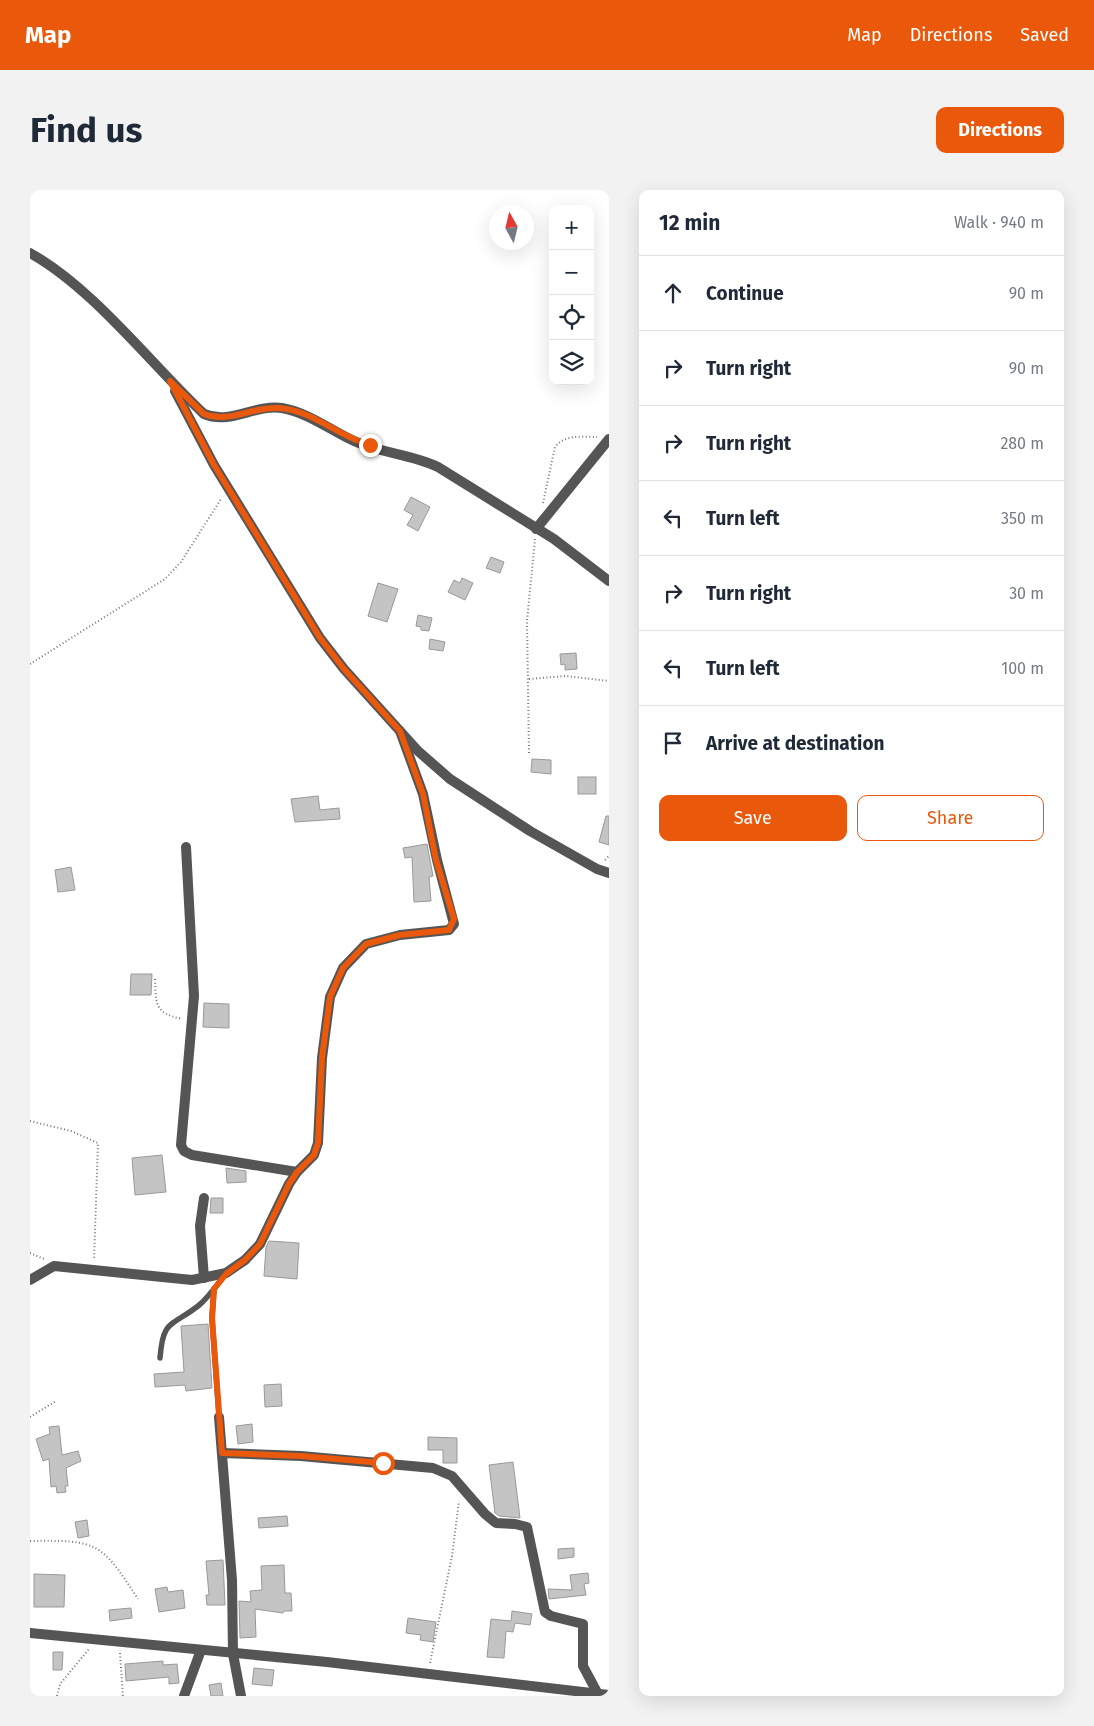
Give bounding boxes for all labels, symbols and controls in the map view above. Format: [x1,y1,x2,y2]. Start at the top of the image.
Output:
text: Map [25,21,71,49]
text: Map [847,24,882,46]
text: Directions [910,24,992,46]
text: Saved [1020,24,1069,46]
button: Directions [936,107,1064,153]
text: Find us [30,109,142,151]
north arrow [489,205,534,250]
map controls [549,205,594,385]
button: + [549,205,594,250]
text: 12 min [659,210,720,236]
text: Walk · 940 m [954,213,1044,232]
button: − [549,250,594,295]
icon: ahead [659,279,687,307]
text: Continue [706,282,784,305]
text: 90 m [1009,284,1044,303]
button: locate [549,295,594,340]
button: layers [549,340,594,385]
icon: right [659,354,687,382]
text: Turn right [706,357,791,380]
text: 90 m [1009,359,1044,378]
icon: right [659,429,687,457]
text: Turn right [706,432,791,455]
route end [359,434,382,457]
text: 280 m [1000,434,1044,453]
icon: left [659,504,687,532]
text: Turn left [706,507,780,530]
text: 350 m [1001,509,1044,528]
icon: right [659,579,687,607]
text: Turn right [706,582,791,605]
text: 30 m [1009,584,1044,603]
icon: left [659,654,687,682]
text: Turn left [706,657,780,680]
text: 100 m [1001,659,1044,678]
icon: arrive [659,729,687,757]
text: Arrive at destination [706,732,885,755]
button: Save [659,795,847,841]
button: Share [857,795,1044,841]
route start [372,1452,395,1475]

